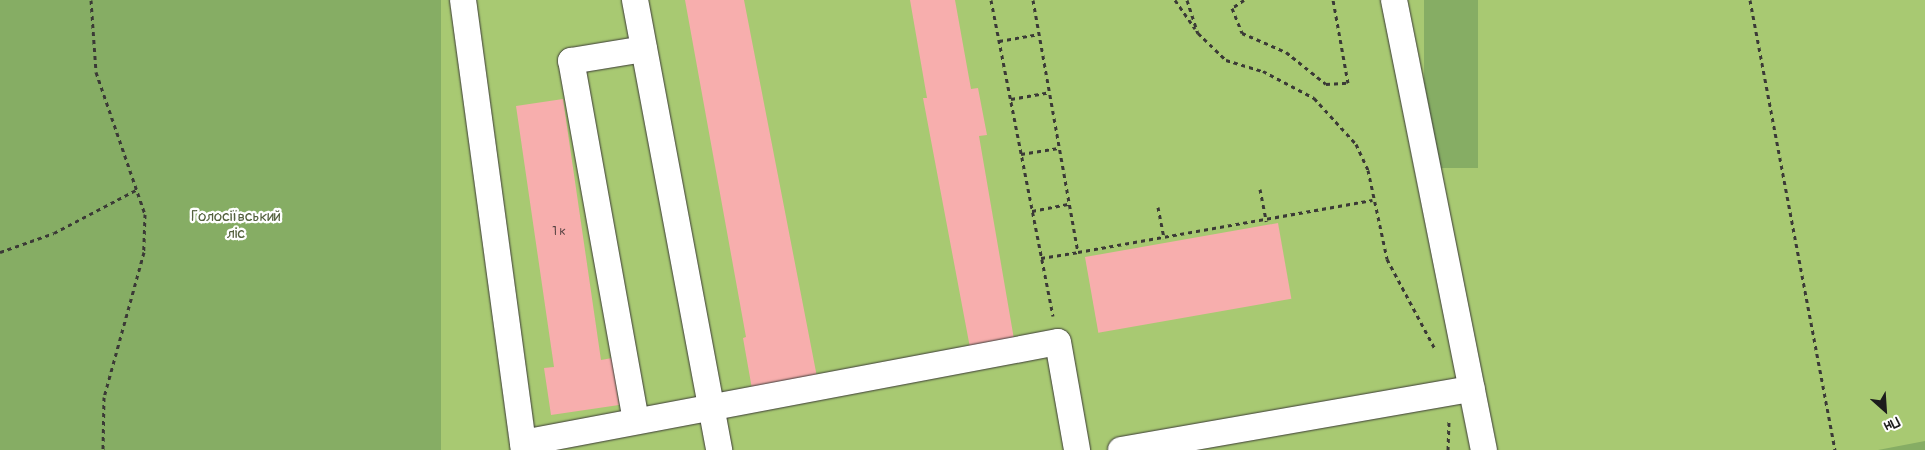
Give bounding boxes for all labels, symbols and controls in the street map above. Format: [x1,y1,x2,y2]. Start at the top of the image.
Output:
park label: Голосіївський ліс [191,207,281,242]
house number: 1 к [552,225,566,239]
north arrow [1860,385,1910,435]
text: Пн [1881,413,1902,435]

